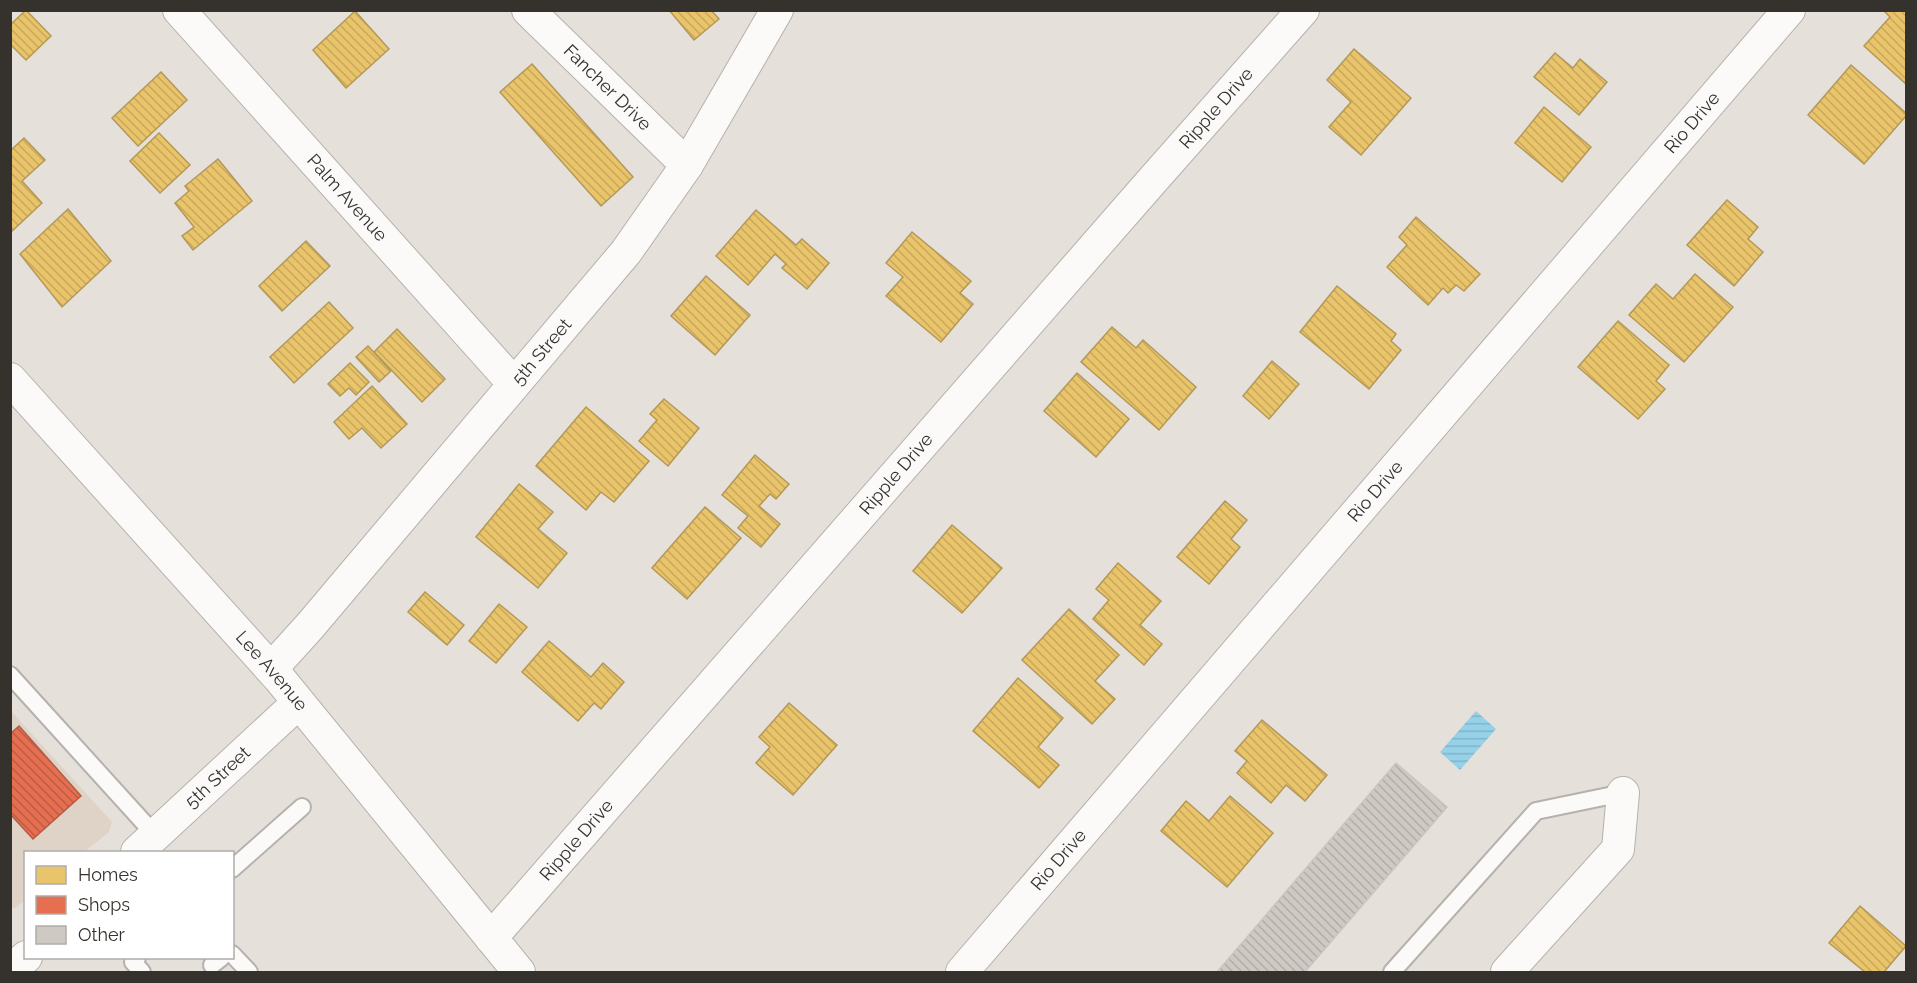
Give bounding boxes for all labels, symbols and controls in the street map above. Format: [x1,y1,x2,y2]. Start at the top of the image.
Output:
street label: Fancher Drive [560,40,656,135]
street label: Ripple Drive [1175,63,1257,153]
street label: Rio Drive [1660,87,1724,157]
street label: Palm Avenue [303,150,392,246]
street label: 5th Street [507,314,575,389]
street label: Ripple Drive [855,428,937,519]
street label: Rio Drive [1343,456,1407,526]
street label: Lee Avenue [232,626,313,715]
street label: 5th Street [181,742,254,812]
street label: Ripple Drive [535,795,617,885]
street label: Rio Drive [1026,824,1090,894]
legend [24,851,234,959]
text: Homes [78,864,138,885]
text: Shops [78,894,130,915]
text: Other [78,924,126,945]

